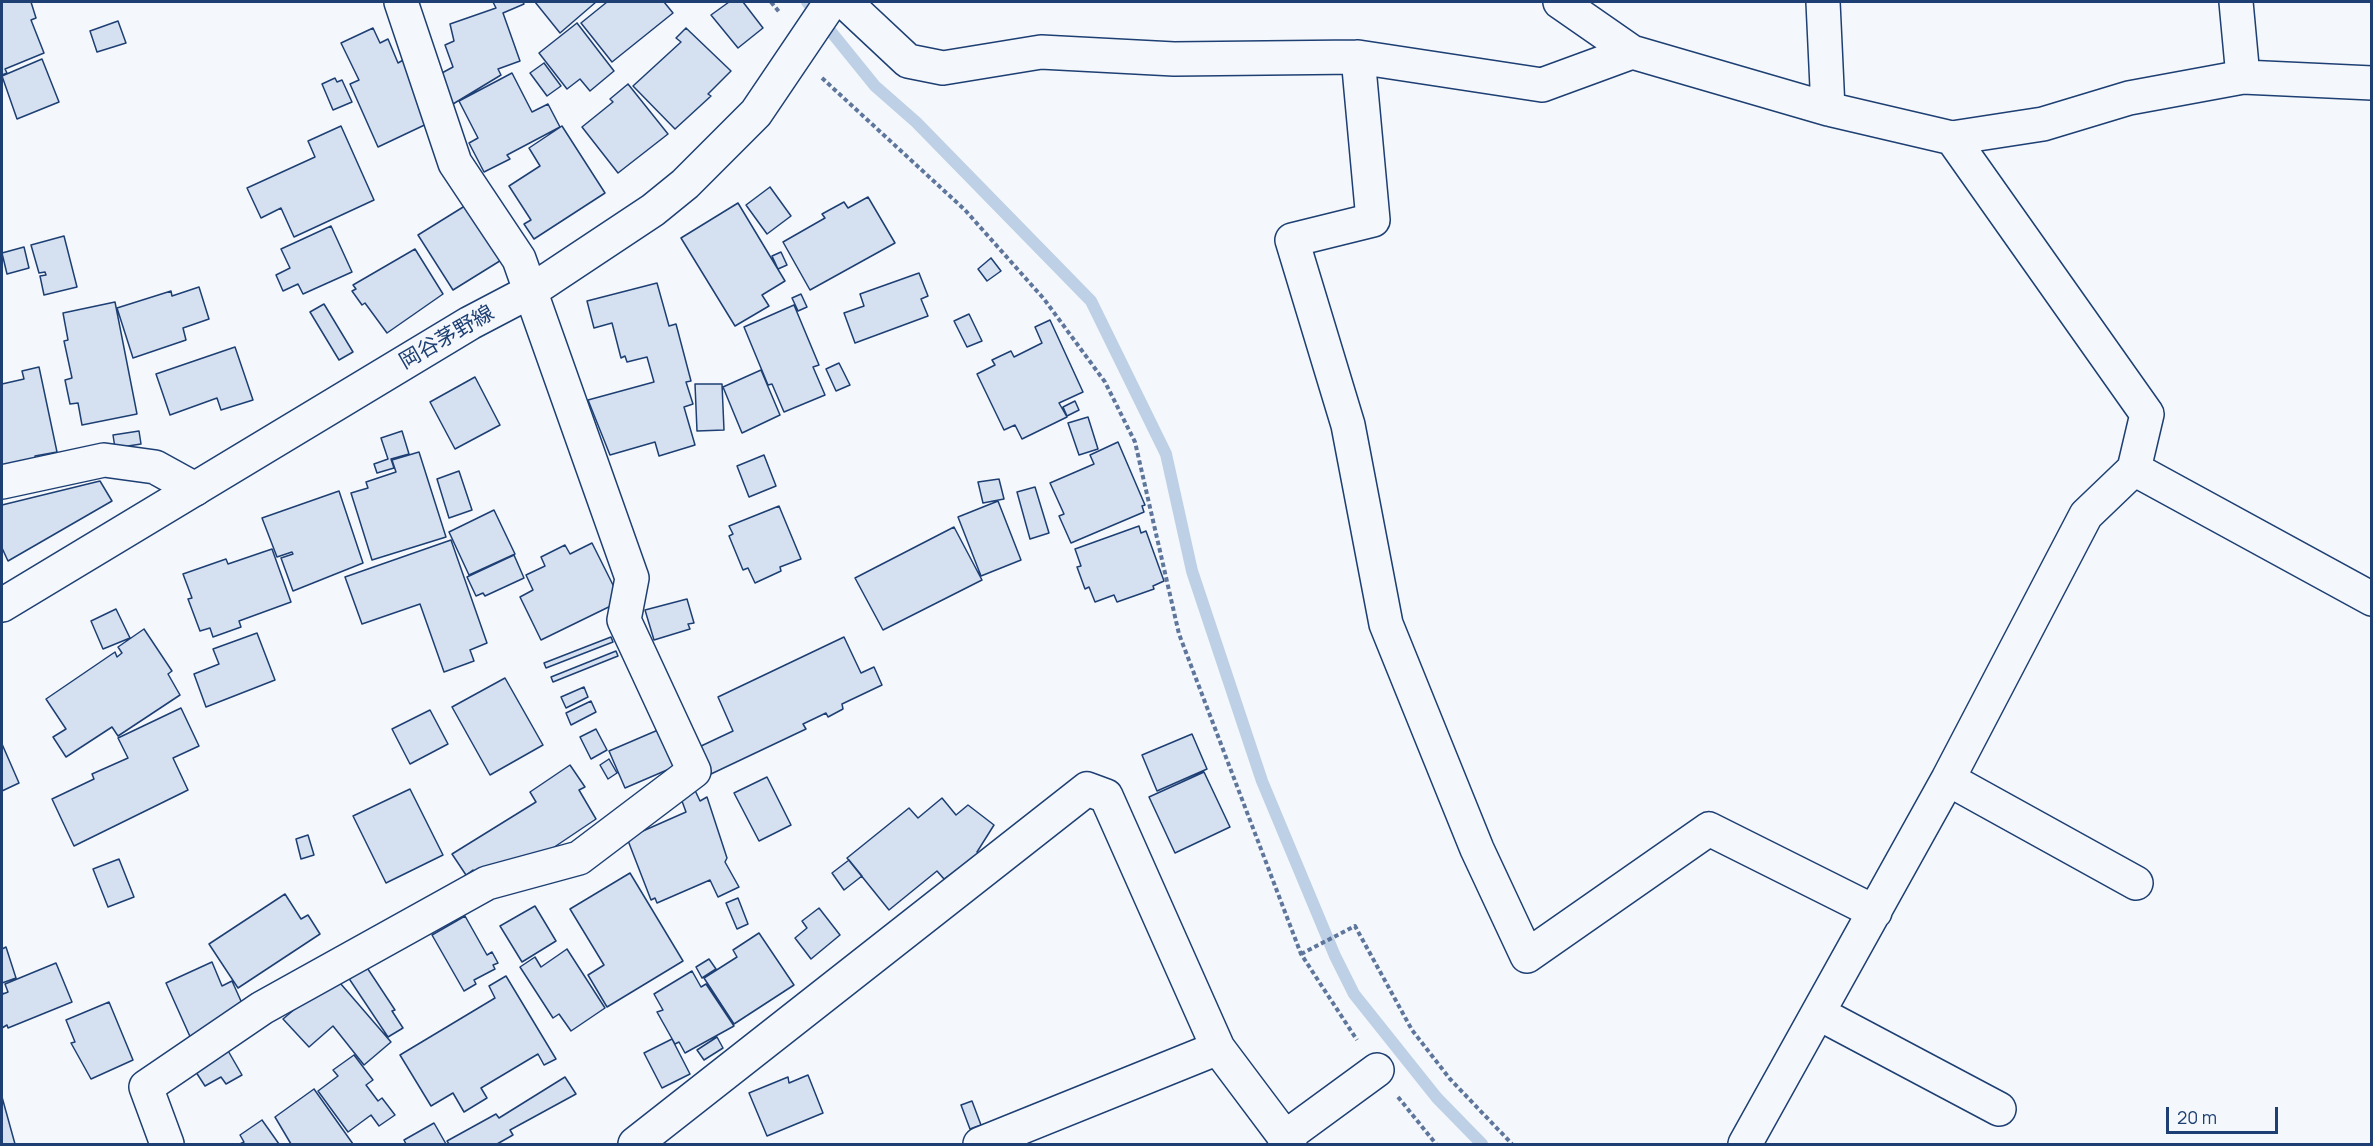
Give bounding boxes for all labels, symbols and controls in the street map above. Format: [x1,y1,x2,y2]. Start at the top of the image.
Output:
street label: 岡谷茅野線 [395,301,499,375]
scale bar [2169,1095,2282,1133]
text: 20 m [2177,1105,2217,1129]

